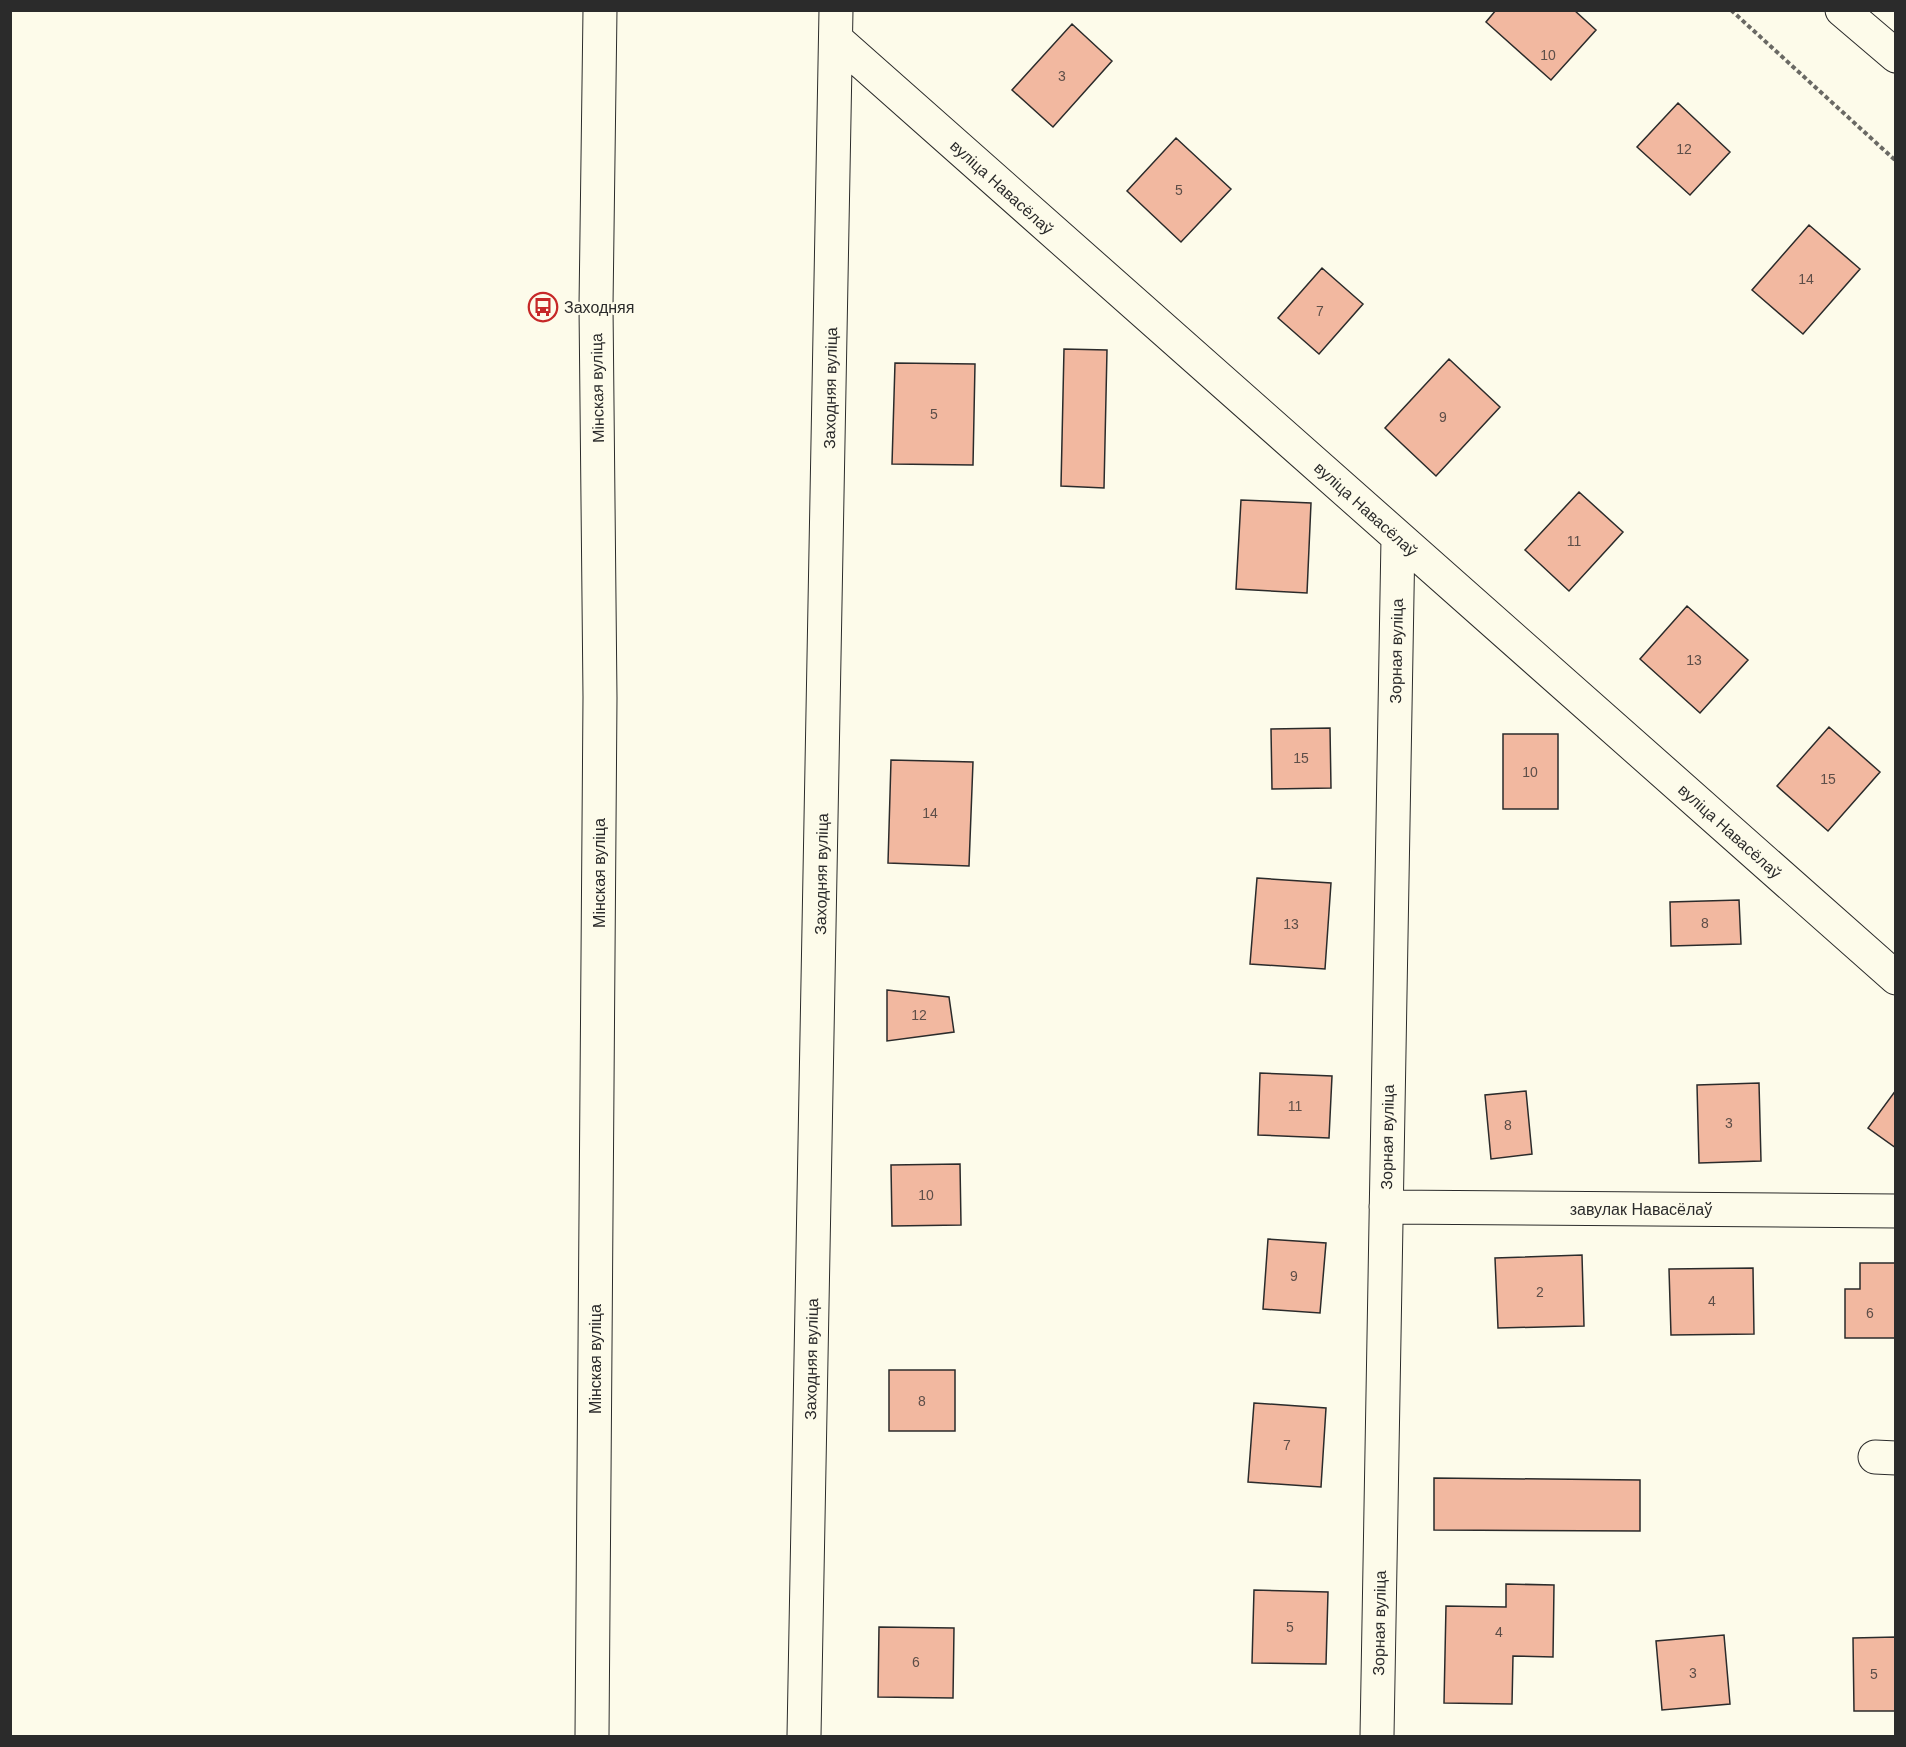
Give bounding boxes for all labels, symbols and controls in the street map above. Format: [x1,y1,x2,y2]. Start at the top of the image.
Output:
house number: 10 [1540,47,1556,63]
house number: 3 [1058,68,1066,84]
street label: вуліца Навасёлаў [947,137,1056,238]
house number: 12 [1676,141,1692,157]
house number: 5 [1175,182,1183,198]
house number: 14 [1798,271,1814,287]
bus stop icon: Заходняя [527,291,559,323]
place label: Заходняя [564,299,634,316]
house number: 7 [1316,303,1324,319]
street label: Заходняя вуліца [821,327,840,449]
street label: Мінская вуліца [588,333,607,443]
house number: 5 [930,406,938,422]
house number: 9 [1439,409,1447,425]
street label: вуліца Навасёлаў [1311,459,1420,560]
house number: 11 [1567,533,1581,549]
street label: Зорная вуліца [1387,598,1406,704]
house number: 13 [1686,652,1702,668]
house number: 15 [1293,750,1309,766]
house number: 10 [1522,764,1538,780]
house number: 15 [1820,771,1836,787]
street label: вуліца Навасёлаў [1675,781,1784,882]
house number: 14 [922,805,938,821]
street label: Заходняя вуліца [812,813,831,935]
street label: Мінская вуліца [591,818,608,928]
house number: 8 [1701,915,1709,931]
house number: 13 [1283,916,1299,932]
house number: 12 [911,1007,927,1023]
street label: Зорная вуліца [1378,1084,1397,1190]
house number: 11 [1288,1098,1302,1114]
house number: 3 [1725,1115,1733,1131]
house number: 8 [1504,1117,1512,1133]
house number: 10 [918,1187,934,1203]
street label: завулак Навасёлаў [1570,1201,1712,1218]
house number: 9 [1290,1268,1298,1284]
house number: 2 [1536,1284,1544,1300]
house number: 4 [1708,1293,1716,1309]
street label: Заходняя вуліца [802,1298,821,1420]
street label: Мінская вуліца [587,1304,604,1414]
house number: 6 [1866,1305,1874,1321]
house number: 8 [918,1393,926,1409]
house number: 7 [1283,1437,1291,1453]
street label: Зорная вуліца [1370,1570,1389,1676]
house number: 5 [1286,1619,1294,1635]
house number: 4 [1495,1624,1503,1640]
house number: 6 [912,1654,920,1670]
house number: 3 [1689,1665,1697,1681]
house number: 5 [1870,1666,1878,1682]

